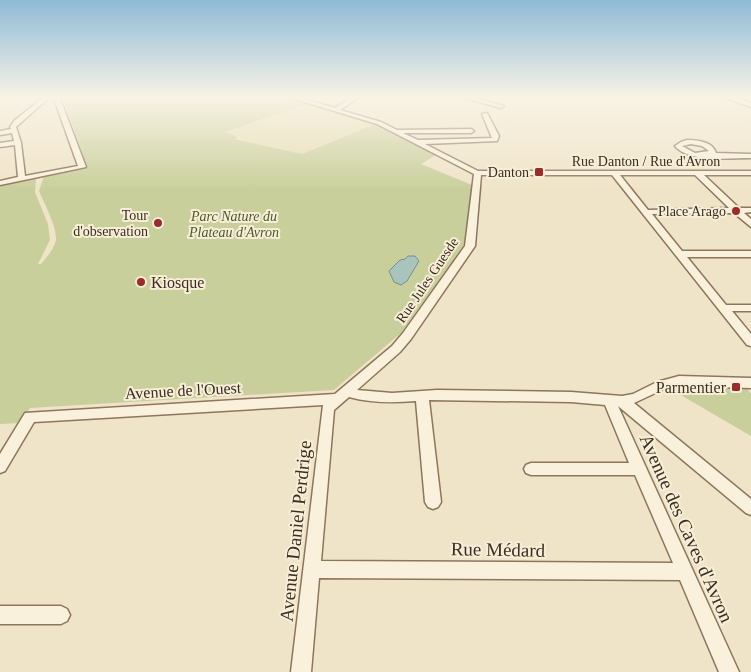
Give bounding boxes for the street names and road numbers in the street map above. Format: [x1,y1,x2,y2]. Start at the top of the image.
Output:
street label: Rue Danton / Rue d'Avron [572,154,720,169]
street label: Rue Jules Guesde [393,235,461,326]
street label: Avenue de l'Ouest [124,379,242,402]
street label: Avenue des Caves d'Avron [636,431,738,626]
street label: Avenue Daniel Perdrige [276,439,315,623]
street label: Rue Médard [451,538,546,561]

